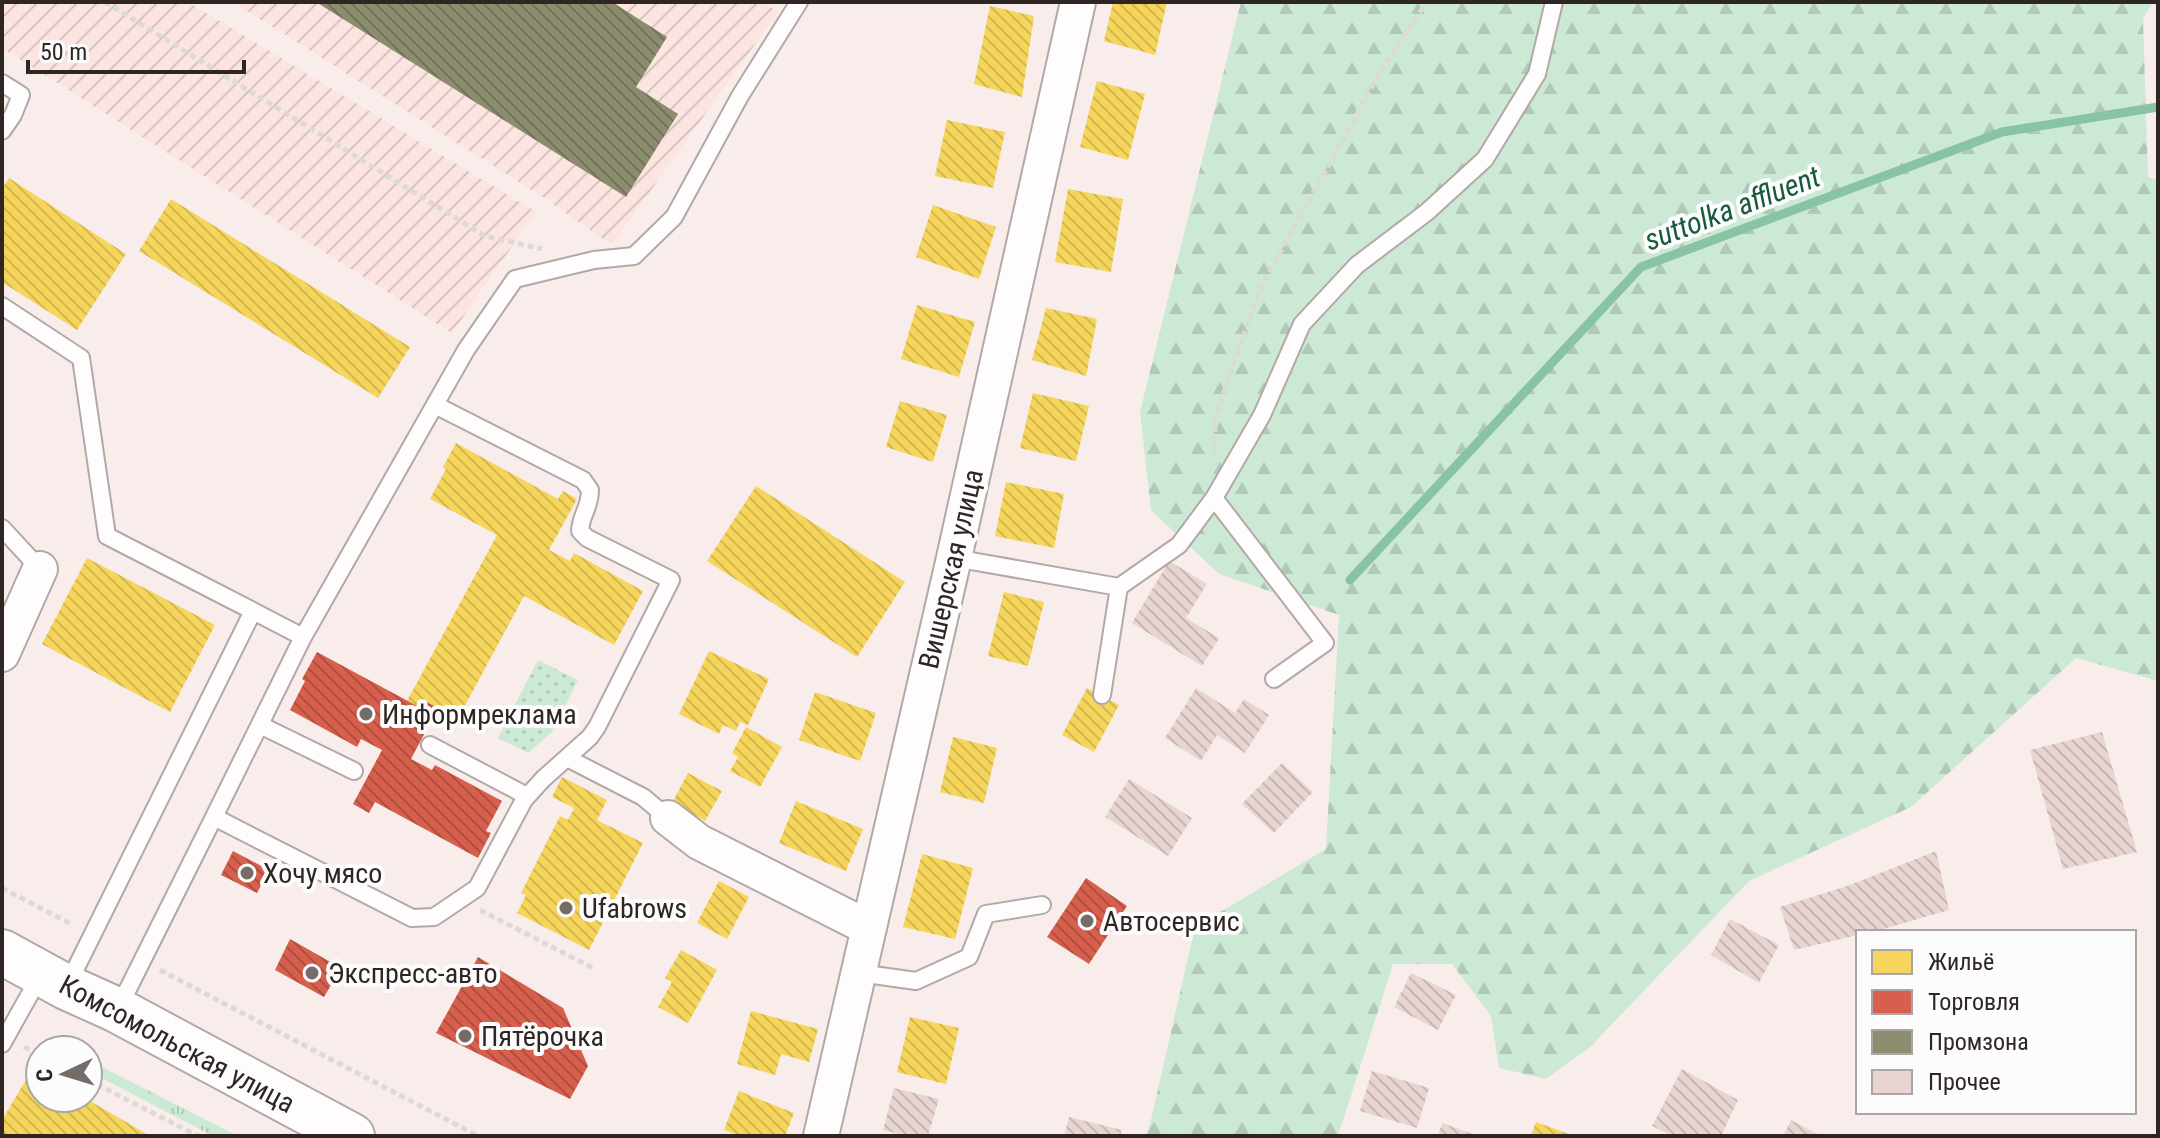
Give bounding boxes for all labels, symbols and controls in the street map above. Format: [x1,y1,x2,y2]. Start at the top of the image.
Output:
scale bar [28,24,244,74]
text: 50 m [40,38,87,66]
water label: suttolka affluent [1639,158,1825,258]
street label: Вишерская улица [912,466,990,672]
place label: Информреклама [382,698,577,731]
marker: Информреклама [357,705,375,723]
place label: Хочу мясо [263,857,382,890]
marker: Хочу мясо [238,864,256,882]
place label: Ufabrows [582,892,687,925]
marker: Ufabrows [557,899,575,917]
place label: Автосервис [1103,905,1240,938]
marker: Автосервис [1078,912,1096,930]
legend [1856,930,2136,1114]
text: Жильё [1928,948,1994,976]
place label: Экспресс-авто [328,957,497,990]
marker: Экспресс-авто [303,964,321,982]
street label: Комсомольская улица [54,968,300,1120]
text: Торговля [1928,988,2020,1016]
place label: Пятёрочка [481,1020,604,1053]
marker: Пятёрочка [456,1027,474,1045]
text: Промзона [1928,1028,2029,1056]
north arrow [24,1034,104,1114]
text: С [32,1068,57,1082]
text: Прочее [1928,1068,2001,1096]

